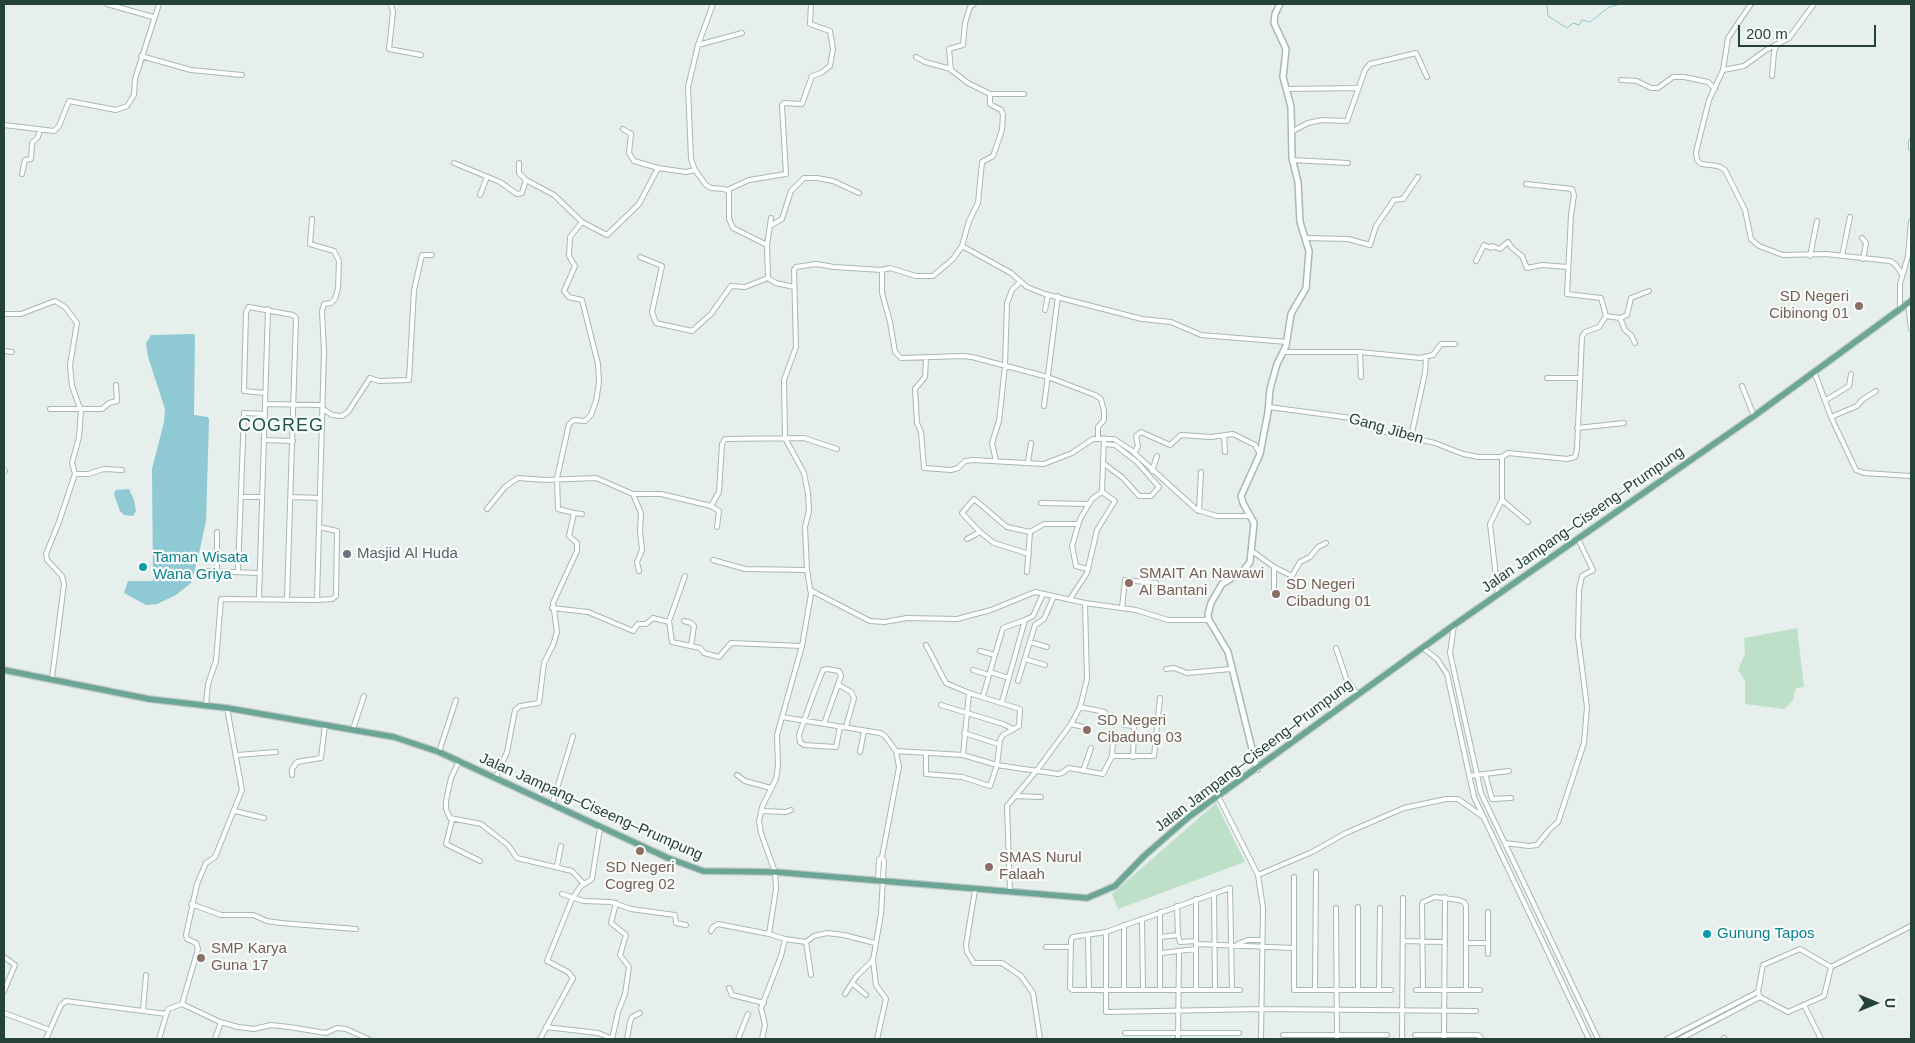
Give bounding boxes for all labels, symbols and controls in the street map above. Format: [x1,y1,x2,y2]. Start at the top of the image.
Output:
scale bar [1740,15,1878,47]
text: 200 m [1746,25,1788,42]
place label: SD Negeri Cibinong 01 [1769,288,1849,323]
marker: SD Negeri Cibinong 01 [1853,300,1865,312]
street label: Gang Jiben [1347,410,1425,448]
district label: COGREG [237,415,325,437]
street label: Jalan Jampang–Ciseeng–Prumpung [1478,443,1688,597]
place label: Masjid Al Huda [357,545,458,563]
marker: Masjid Al Huda [341,548,353,560]
place label: Taman Wisata Wana Griya [153,549,248,584]
marker: Taman Wisata Wana Griya [137,561,149,573]
place label: SMAIT An Nawawi Al Bantani [1139,565,1264,600]
place label: SD Negeri Cibadung 01 [1286,576,1371,611]
marker: SMAIT An Nawawi Al Bantani [1123,577,1135,589]
marker: SD Negeri Cibadung 01 [1270,588,1282,600]
street label: Jalan Jampang–Ciseeng–Prumpung [1152,676,1356,836]
place label: SD Negeri Cibadung 03 [1097,712,1182,747]
marker: SD Negeri Cibadung 03 [1081,724,1093,736]
street label: Jalan Jampang–Ciseeng–Prumpung [476,749,706,865]
marker: SD Negeri Cogreg 02 [634,845,646,857]
place label: SMAS Nurul Falaah [999,849,1082,884]
place label: SD Negeri Cogreg 02 [605,859,675,894]
marker: SMAS Nurul Falaah [983,861,995,873]
place label: Gunung Tapos [1717,925,1815,943]
marker: Gunung Tapos [1701,928,1713,940]
place label: SMP Karya Guna 17 [211,940,287,975]
marker: SMP Karya Guna 17 [195,952,207,964]
north arrow [1850,978,1900,1028]
text: U [1882,998,1898,1008]

